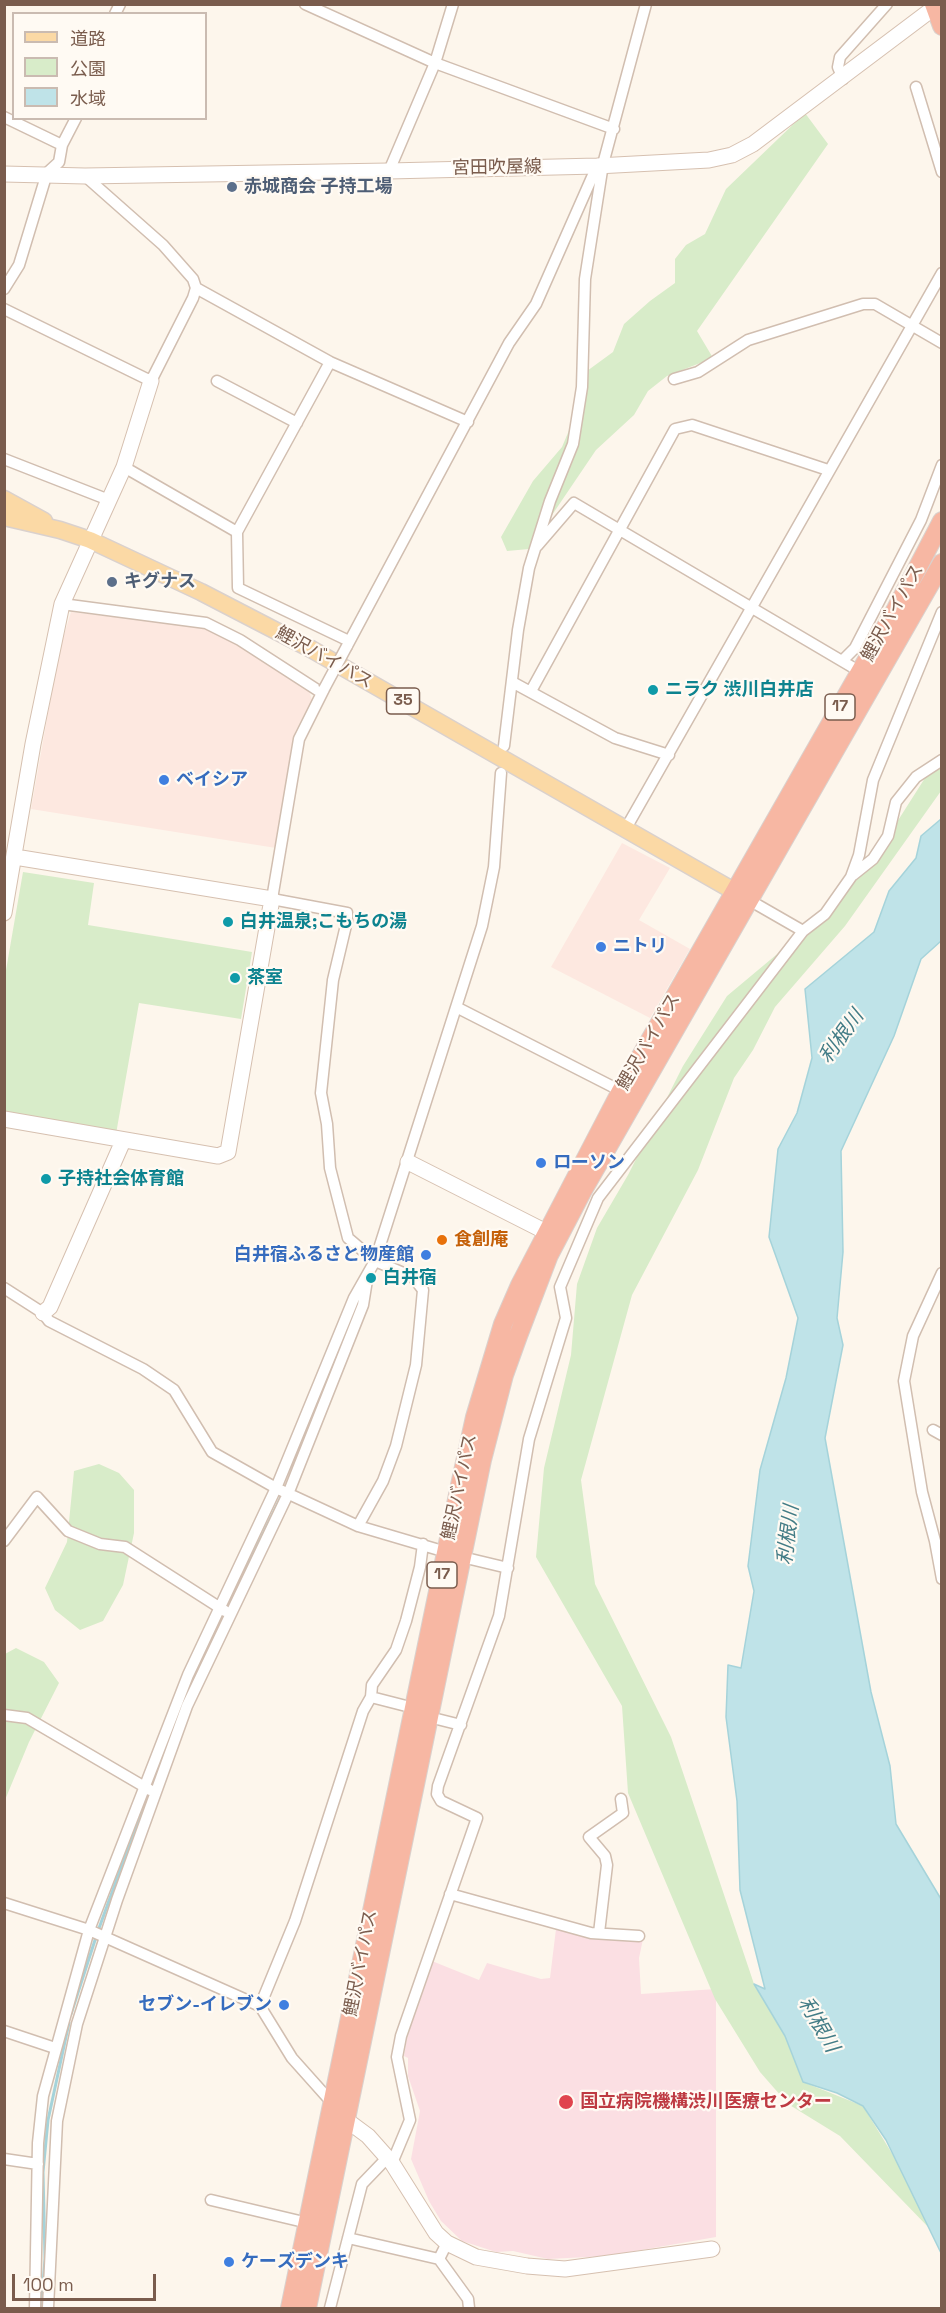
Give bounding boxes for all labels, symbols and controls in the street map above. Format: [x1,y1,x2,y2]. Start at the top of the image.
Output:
legend [12,12,207,120]
text: 道路 [70,27,106,50]
text: 公園 [70,57,106,80]
text: 水域 [70,87,106,110]
street label: 宮田吹屋線 [452,156,542,180]
place label: 赤城商会 子持工場 [244,176,393,198]
marker: 赤城商会 子持工場 [225,180,239,194]
street label: 鯉沢バイパス [857,561,929,665]
place label: キグナス [124,571,196,593]
marker: キグナス [105,575,119,589]
street label: 鯉沢バイパス [272,622,376,694]
place label: ニラク 渋川白井店 [665,679,814,701]
marker: ニラク 渋川白井店 [646,683,660,697]
road number: 35 [386,688,420,714]
road number: 17 [825,694,855,720]
place label: ベイシア [176,769,248,791]
marker: ベイシア [157,773,171,787]
place label: 白井温泉;こもちの湯 [240,911,407,933]
marker: 白井温泉;こもちの湯 [221,915,235,929]
place label: ニトリ [613,936,667,958]
marker: ニトリ [594,940,608,954]
place label: 茶室 [247,967,283,989]
marker: 茶室 [228,971,242,985]
street label: 鯉沢バイパス [613,990,685,1094]
water label: 利根川 [815,1006,869,1068]
place label: ローソン [553,1152,625,1174]
marker: ローソン [534,1156,548,1170]
place label: 子持社会体育館 [58,1168,184,1190]
marker: 子持社会体育館 [39,1172,53,1186]
place label: 食創庵 [454,1229,508,1251]
marker: 食創庵 [435,1233,449,1247]
place label: 白井宿ふるさと物産館 [234,1244,414,1266]
marker: 白井宿ふるさと物産館 [419,1248,433,1262]
place label: 白井宿 [383,1267,437,1289]
marker: 白井宿 [364,1271,378,1285]
street label: 鯉沢バイパス [438,1432,482,1542]
water label: 利根川 [773,1504,805,1566]
road number: 17 [427,1562,457,1588]
street label: 鯉沢バイパス [340,1908,382,2018]
water label: 利根川 [793,1993,843,2057]
place label: セブン-イレブン [138,1994,272,2016]
marker: セブン-イレブン [277,1998,291,2012]
place label: 国立病院機構渋川医療センター [580,2091,832,2113]
marker: 国立病院機構渋川医療センター [557,2093,575,2111]
place label: ケーズデンキ [241,2251,349,2273]
marker: ケーズデンキ [222,2255,236,2269]
scale bar [15,2262,159,2300]
text: 100 m [23,2273,74,2296]

